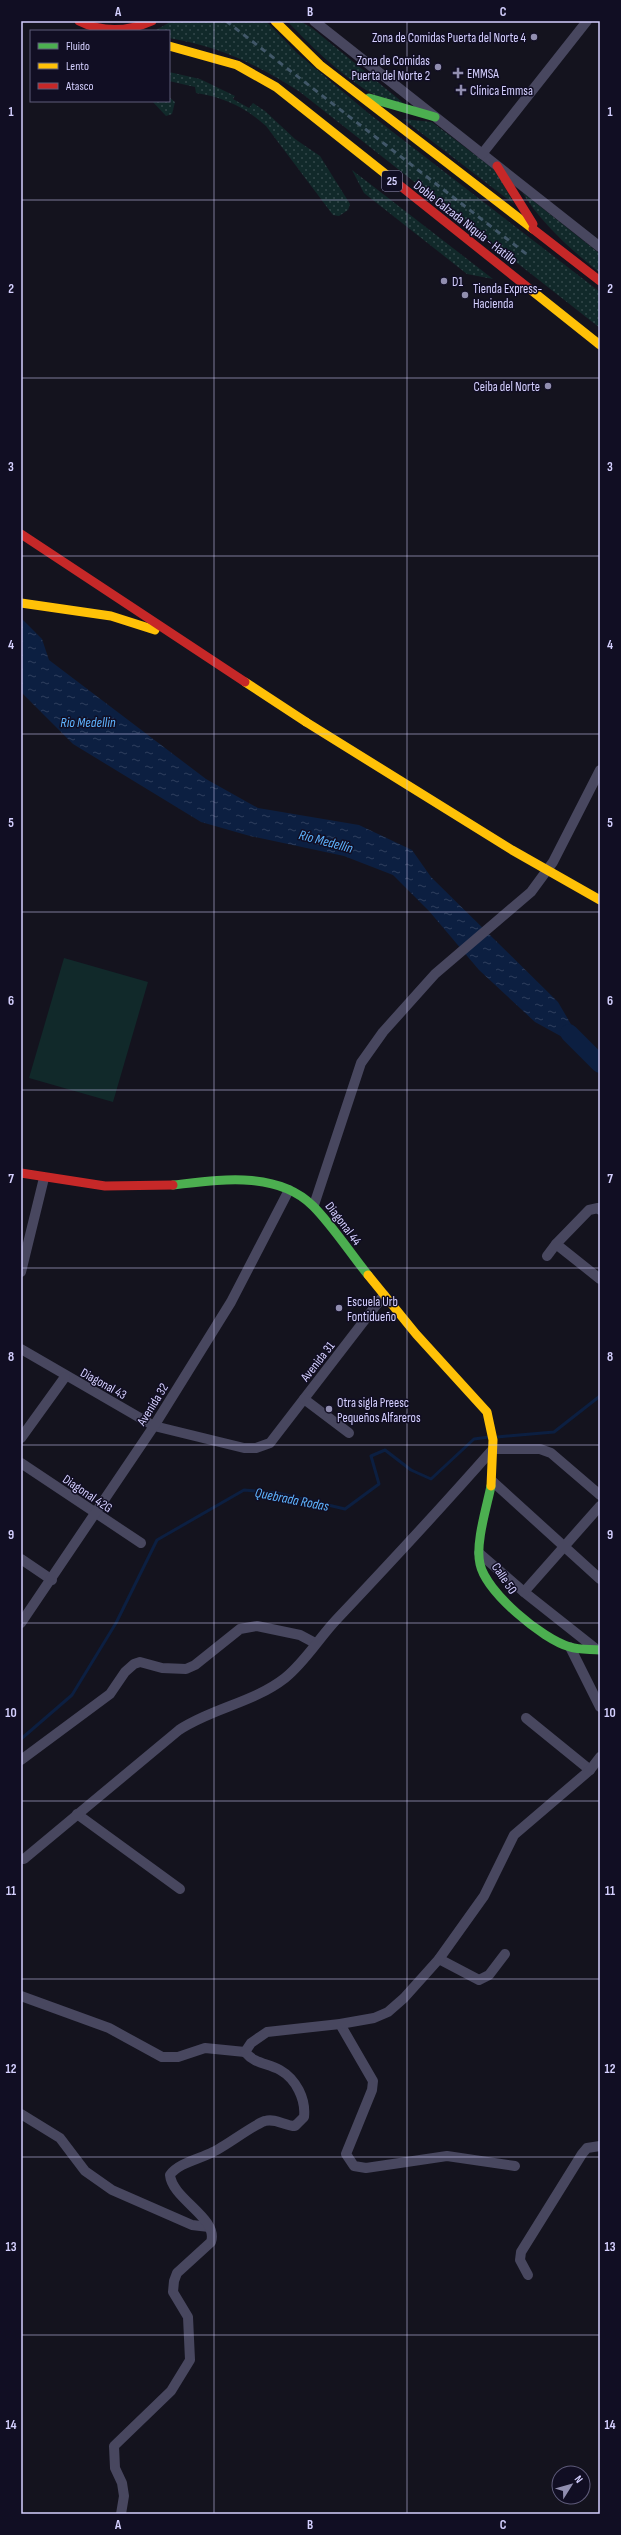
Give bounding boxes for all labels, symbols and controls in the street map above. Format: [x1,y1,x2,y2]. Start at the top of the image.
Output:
text: A [114,4,122,20]
text: B [307,4,313,20]
text: C [500,4,507,20]
legend [30,30,170,102]
place label: Zona de Comidas Puerta del Norte 4 [372,30,527,46]
marker: Zona de Comidas Puerta del Norte 4 [529,32,539,42]
text: Fluido [66,39,90,54]
place label: Zona de Comidas Puerta del Norte 2 [351,53,430,84]
text: Lento [66,59,89,74]
marker: Zona de Comidas Puerta del Norte 2 [433,62,443,72]
place label: EMMSA [467,66,499,82]
marker: EMMSA [452,67,464,79]
text: Atasco [65,79,93,94]
place label: Clínica Emmsa [470,83,533,99]
marker: Clínica Emmsa [455,84,467,96]
text: 1 [8,104,14,120]
text: 1 [607,104,613,120]
road number: 25 [382,171,402,191]
street label: Doble Calzada Niquia - Hatillo [410,177,520,268]
place label: D1 [452,274,463,290]
marker: D1 [439,276,449,286]
text: 2 [8,281,14,297]
place label: Tienda Express- Hacienda [473,281,543,312]
text: 2 [607,281,613,297]
marker: Tienda Express- Hacienda [460,290,470,300]
place label: Ceiba del Norte [474,379,540,395]
marker: Ceiba del Norte [543,381,553,391]
text: 3 [8,459,14,475]
text: 3 [607,459,613,475]
text: 4 [8,637,14,653]
text: 4 [607,637,613,653]
water label: Rio Medellin [60,714,116,731]
text: 5 [8,815,14,831]
text: 5 [607,815,613,831]
water label: Río Medellín [297,826,355,857]
text: 6 [8,993,14,1009]
text: 6 [607,993,613,1009]
text: 7 [8,1171,14,1187]
text: 7 [607,1171,613,1187]
street label: Diagonal 44 [322,1199,365,1249]
place label: Escuela Urb Fontidueño [347,1294,398,1325]
marker: Escuela Urb Fontidueño [334,1303,344,1313]
street label: Avenida 31 [297,1338,339,1385]
text: 8 [8,1349,14,1365]
text: 8 [607,1349,613,1365]
street label: Diagonal 43 [78,1365,129,1403]
street label: Avenida 32 [133,1380,172,1429]
place label: Otra sigla Preesc Pequeños Alfareros [337,1395,421,1426]
marker: Otra sigla Preesc Pequeños Alfareros [324,1404,334,1414]
street label: Diagonal 42G [59,1471,115,1516]
water label: Quebrada Rodas [254,1484,330,1515]
text: 9 [8,1527,14,1543]
text: 9 [607,1527,613,1543]
street label: Calle 50 [488,1560,520,1597]
text: 10 [5,1705,17,1721]
text: 10 [604,1705,616,1721]
text: 11 [6,1883,16,1899]
text: 11 [605,1883,615,1899]
text: 12 [6,2061,17,2077]
text: 12 [605,2061,616,2077]
text: 13 [6,2239,17,2255]
text: 13 [605,2239,616,2255]
text: 14 [5,2417,17,2433]
text: 14 [604,2417,616,2433]
north arrow [551,2465,591,2505]
text: N [572,2473,586,2486]
text: A [114,2517,122,2533]
text: B [307,2517,313,2533]
text: C [500,2517,507,2533]

